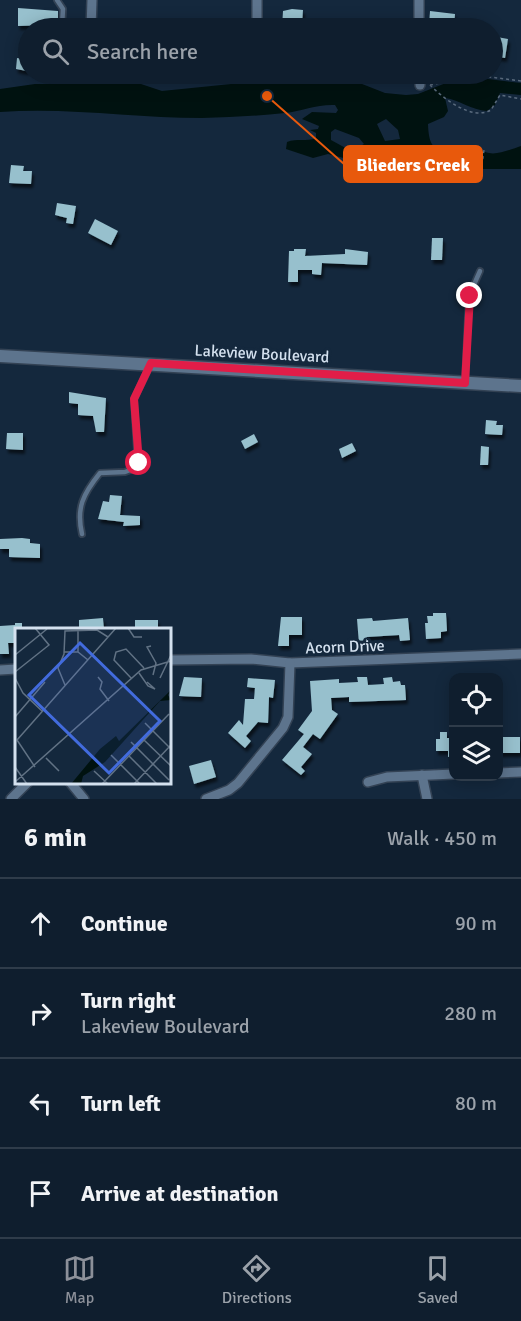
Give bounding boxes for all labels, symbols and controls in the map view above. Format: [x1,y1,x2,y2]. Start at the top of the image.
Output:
search box [18,18,503,84]
icon: search [39,35,72,68]
text: Search here [87,38,198,65]
callout: Blieders Creek [344,146,482,182]
text: Blieders Creek [356,154,470,176]
route end [456,282,482,308]
street label: Lakeview Boulevard [194,340,330,368]
route start [125,449,151,475]
inset map [15,628,171,784]
street label: Acorn Drive [305,636,385,658]
map controls [449,673,503,781]
button: locate [449,673,503,727]
button: layers [449,727,503,781]
text: 6 min [24,822,87,854]
text: Walk · 450 m [387,826,497,851]
icon: ahead [24,907,57,940]
text: Continue [81,910,168,937]
text: 90 m [455,911,497,936]
text: Turn right [81,987,176,1014]
icon: right [24,997,57,1030]
text: 280 m [444,1001,497,1026]
text: Lakeview Boulevard [81,1014,250,1039]
icon: left [24,1087,57,1120]
text: Turn left [81,1090,161,1117]
text: 80 m [455,1091,497,1116]
icon: arrive [24,1177,57,1210]
text: Arrive at destination [81,1180,278,1207]
tab: Map [63,1252,96,1308]
tab: Directions [222,1252,292,1308]
tab: Saved [418,1252,458,1308]

